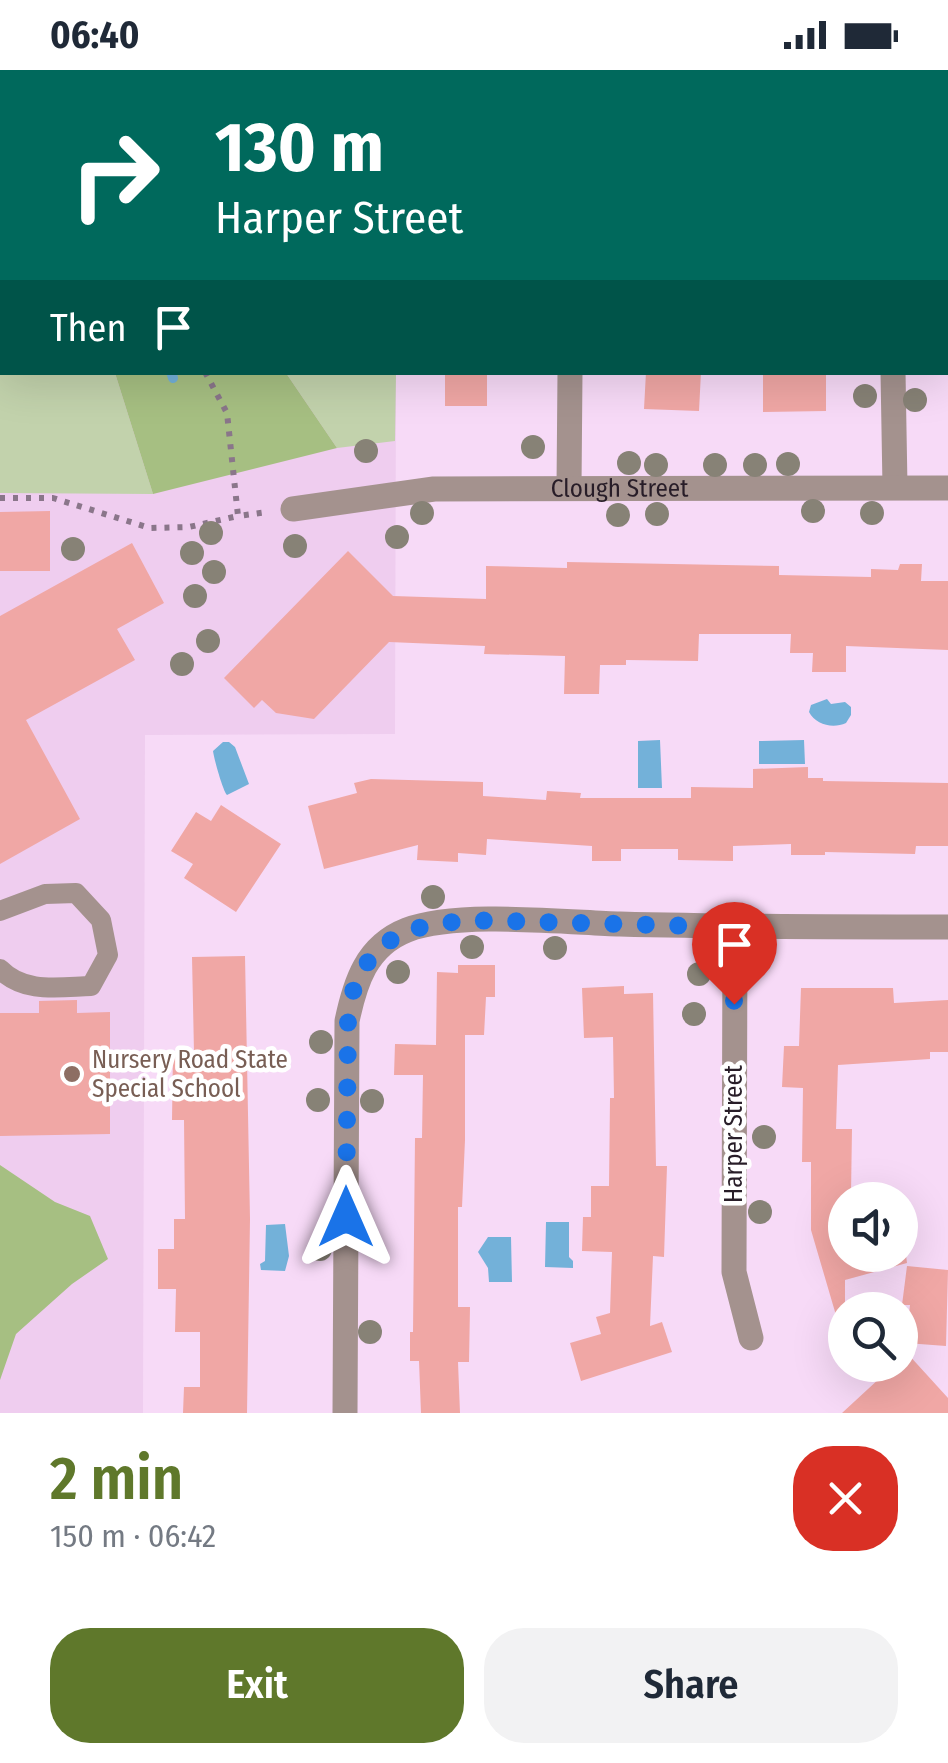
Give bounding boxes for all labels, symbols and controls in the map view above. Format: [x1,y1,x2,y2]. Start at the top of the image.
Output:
text: 06:40 [50,12,139,58]
text: 130 m [215,106,384,190]
icon: right [50,110,180,240]
text: Harper Street [215,191,463,245]
icon: arrive [146,300,201,355]
text: Then [50,305,126,351]
street label: Clough Street [551,474,689,504]
pin [692,902,777,1005]
icon: arrive [707,917,762,972]
place label: Nursery Road State Special School [92,1045,288,1104]
marker: Nursery Road State Special School [61,1063,83,1085]
street label: Harper Street [719,1064,749,1203]
position arrow [294,1165,398,1269]
map controls [828,1182,918,1382]
button: sound [828,1182,918,1272]
button: search [828,1292,918,1382]
text: 2 min [50,1443,183,1515]
button: close [793,1446,898,1551]
text: 150 m · 06:42 [50,1517,216,1555]
button: Exit [50,1628,464,1743]
button: Share [484,1628,898,1743]

